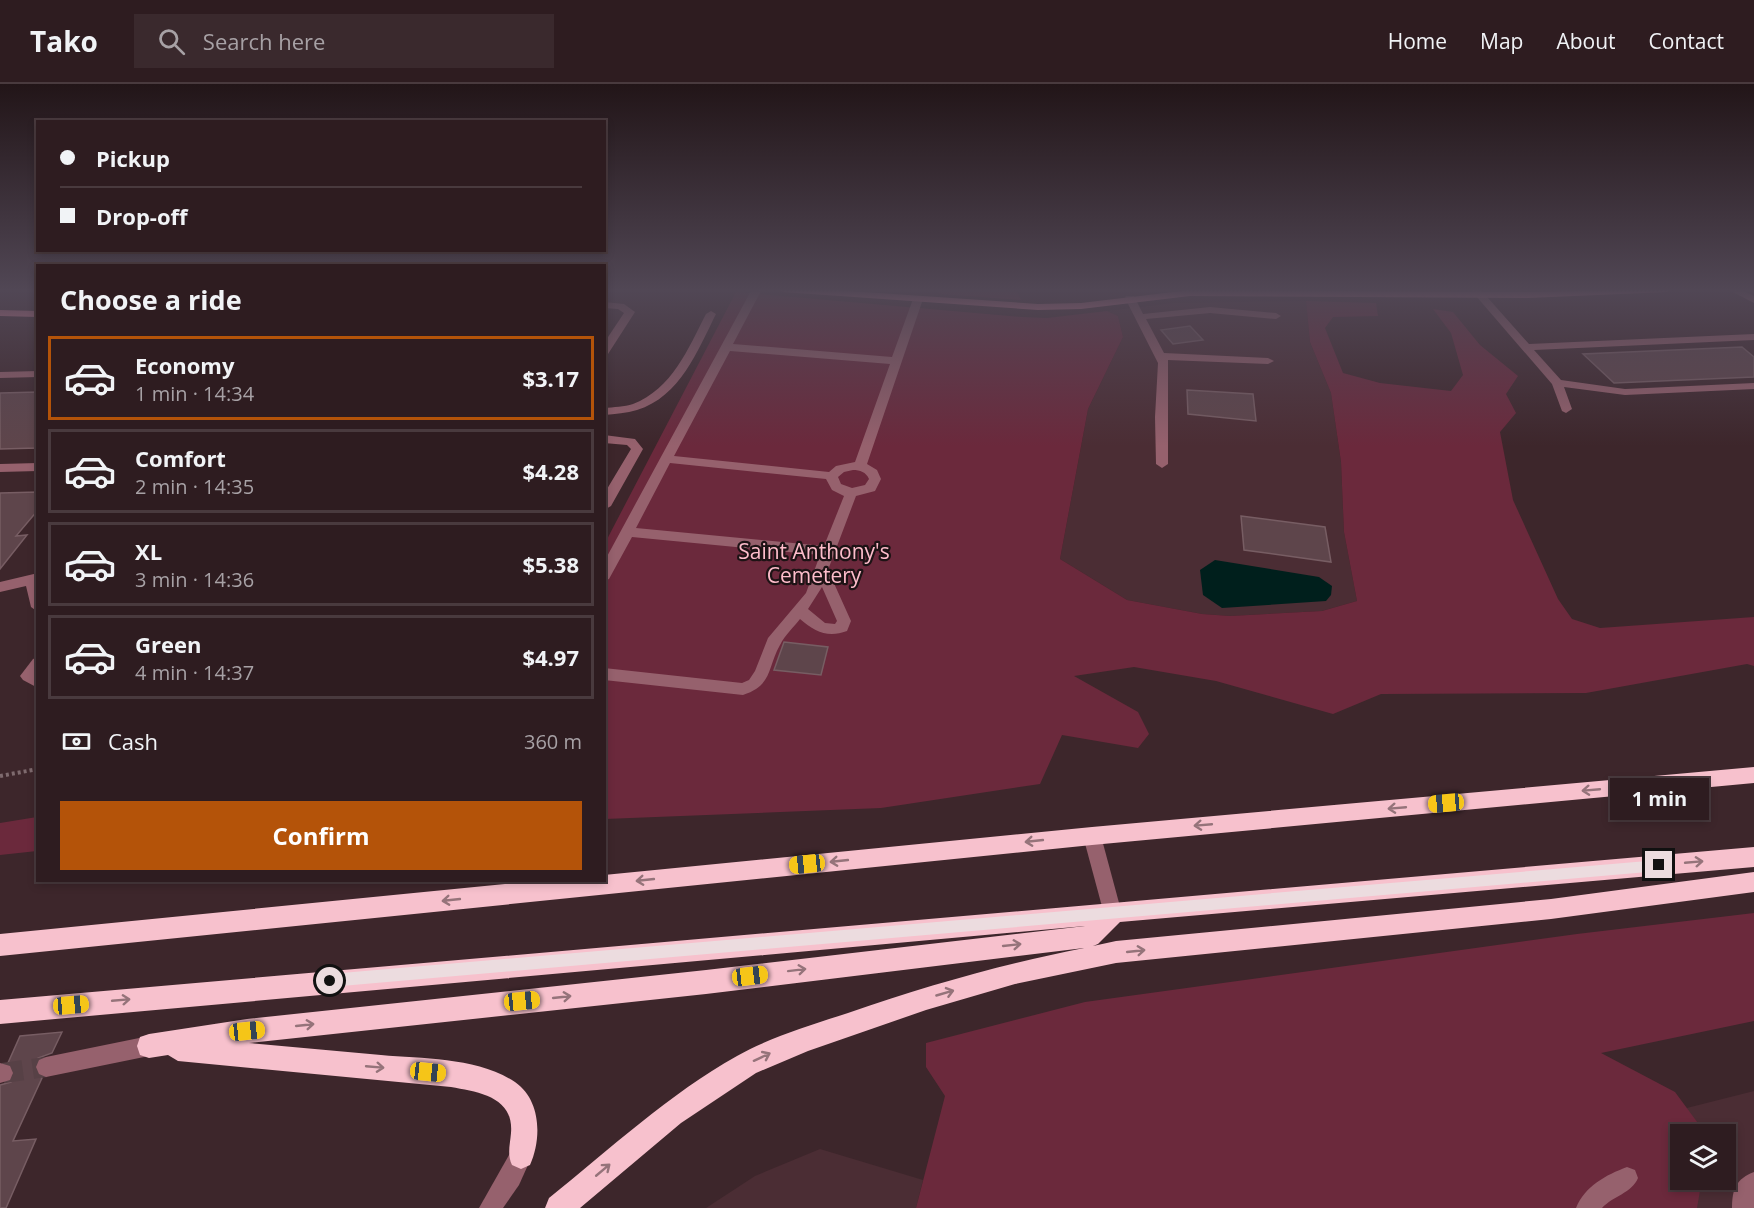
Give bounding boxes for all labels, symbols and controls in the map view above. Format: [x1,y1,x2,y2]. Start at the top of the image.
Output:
search box [134,14,554,68]
text: Tako [30,22,98,60]
icon: search [155,25,188,58]
text: Search here [203,26,325,56]
text: Home [1388,27,1447,55]
text: Map [1480,27,1523,55]
text: About [1556,27,1616,55]
text: Contact [1649,27,1724,55]
text: Pickup [96,143,170,173]
text: Drop-off [96,201,188,231]
text: Choose a ride [60,281,242,318]
text: Economy [135,350,234,380]
icon: car [63,351,117,405]
text: $3.17 [522,363,579,393]
text: 1 min · 14:34 [135,380,254,407]
text: Comfort [135,443,226,473]
icon: car [63,444,117,498]
text: $4.28 [522,456,579,486]
text: 2 min · 14:35 [135,473,254,500]
text: XL [135,536,162,566]
icon: car [63,537,117,591]
park label: Saint Anthony's Cemetery [738,537,890,589]
text: $5.38 [522,549,579,579]
text: 3 min · 14:36 [135,566,254,593]
text: Green [135,629,201,659]
icon: car [63,630,117,684]
text: $4.97 [522,642,579,672]
text: 4 min · 14:37 [135,659,254,686]
icon: cash [60,725,93,758]
text: Cash [108,726,158,756]
text: 360 m [524,728,582,755]
callout: 1 min [1610,778,1708,820]
one-way arrow [1582,785,1602,796]
text: 1 min [1632,785,1687,812]
car [1427,792,1465,814]
button: Confirm [60,801,582,870]
one-way arrow [1388,803,1407,814]
one-way arrow [1193,820,1213,831]
one-way arrow [1024,836,1044,847]
route end [1645,851,1672,878]
car [788,853,826,875]
one-way arrow [830,856,850,867]
one-way arrow [1684,856,1703,867]
one-way arrow [636,875,656,886]
one-way arrow [442,894,462,905]
one-way arrow [1001,939,1021,950]
one-way arrow [1125,945,1145,956]
car [731,965,769,987]
one-way arrow [787,965,806,976]
route start [316,967,343,994]
one-way arrow [936,986,955,998]
car [503,990,541,1012]
one-way arrow [551,991,571,1002]
car [52,994,90,1016]
one-way arrow [111,994,130,1005]
one-way arrow [295,1019,315,1030]
car [228,1020,266,1042]
one-way arrow [752,1051,770,1063]
car [409,1061,447,1083]
one-way arrow [364,1062,384,1073]
map controls [1670,1124,1736,1190]
button: layers [1670,1124,1736,1190]
one-way arrow [595,1163,610,1177]

